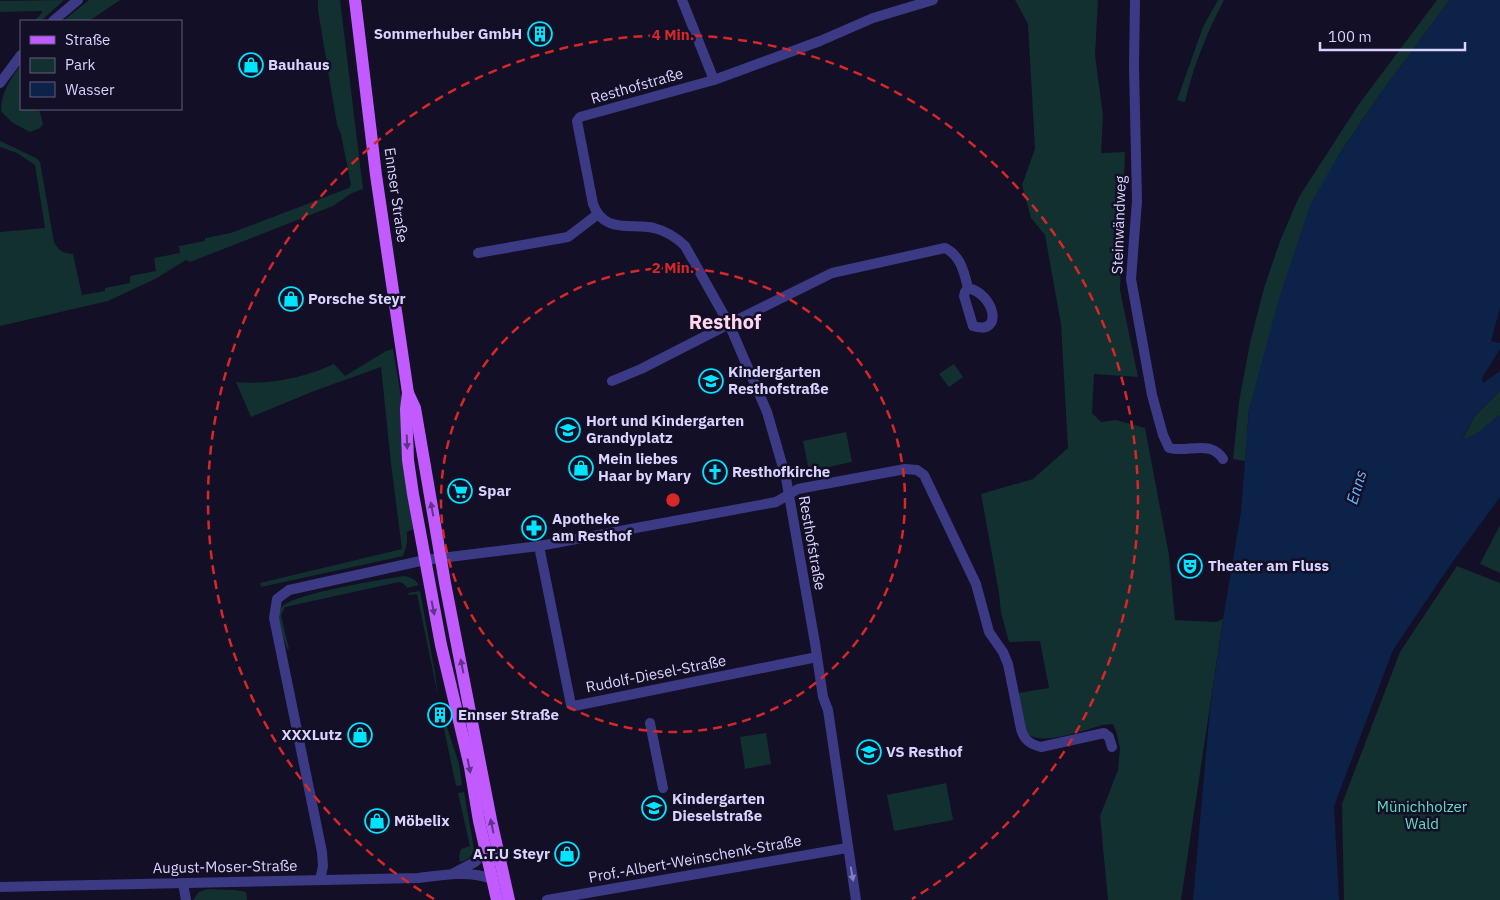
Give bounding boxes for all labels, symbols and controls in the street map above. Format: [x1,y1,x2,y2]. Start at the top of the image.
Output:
legend [20,20,182,110]
scale bar [1320,20,1465,52]
building icon: Sommerhuber GmbH [527,21,553,47]
place label: Sommerhuber GmbH [374,24,522,43]
text: 4 Min. [652,25,694,44]
text: 100 m [1328,27,1372,46]
text: Straße [65,30,110,49]
shop icon: Bauhaus [238,52,264,78]
text: Park [65,55,95,74]
place label: Bauhaus [268,55,330,74]
street label: Resthofstraße [588,63,685,108]
text: Wasser [65,80,115,99]
street label: Ennser Straße [380,146,413,244]
street label: Steinwändweg [1107,175,1130,275]
text: 2 Min. [652,258,694,277]
shop icon: Porsche Steyr [278,286,304,312]
place label: Porsche Steyr [308,289,406,308]
district label: Resthof [689,308,761,335]
place label: Kindergarten Resthofstraße [728,362,829,398]
school or university icon: Kindergarten Resthofstraße [698,368,724,394]
place label: Hort und Kindergarten Grandyplatz [586,411,744,447]
school or university icon: Hort und Kindergarten Grandyplatz [555,417,581,443]
one-way arrow [404,434,412,450]
place label: Mein liebes Haar by Mary [598,449,691,485]
shop icon: Mein liebes Haar by Mary [568,455,594,481]
church icon: Resthofkirche [702,459,728,485]
place label: Resthofkirche [732,462,830,481]
water label: Enns [1341,468,1371,506]
supermarket icon: Spar [447,478,473,504]
place label: Spar [478,481,511,500]
centre of rings [664,491,682,509]
street label: Resthofstraße [795,494,830,592]
one-way arrow [428,501,436,517]
place label: Apotheke am Resthof [552,509,632,545]
pharmacy icon: Apotheke am Resthof [521,515,547,541]
theatre icon: Theater am Fluss [1177,553,1203,579]
place label: Theater am Fluss [1208,556,1329,575]
one-way arrow [430,600,438,616]
street label: Rudolf-Diesel-Straße [584,651,728,696]
one-way arrow [458,659,466,674]
building icon: Ennser Straße [427,702,453,728]
place label: Ennser Straße [458,705,559,724]
shop icon: XXXLutz [347,722,373,748]
place label: XXXLutz [281,725,342,744]
school or university icon: VS Resthof [856,739,882,765]
place label: VS Resthof [886,742,963,761]
one-way arrow [466,759,474,775]
place label: Kindergarten Dieselstraße [672,789,765,825]
school or university icon: Kindergarten Dieselstraße [641,795,667,821]
park label: Münichholzer Wald [1377,797,1468,833]
shop icon: Möbelix [364,808,390,834]
place label: Möbelix [394,811,450,830]
one-way arrow [488,818,496,833]
street label: Prof.-Albert-Weinschenk-Straße [587,830,803,887]
shop icon: A.T.U Steyr [554,841,580,867]
place label: A.T.U Steyr [473,844,550,863]
street label: August-Moser-Straße [152,856,298,877]
one-way arrow [848,866,856,882]

